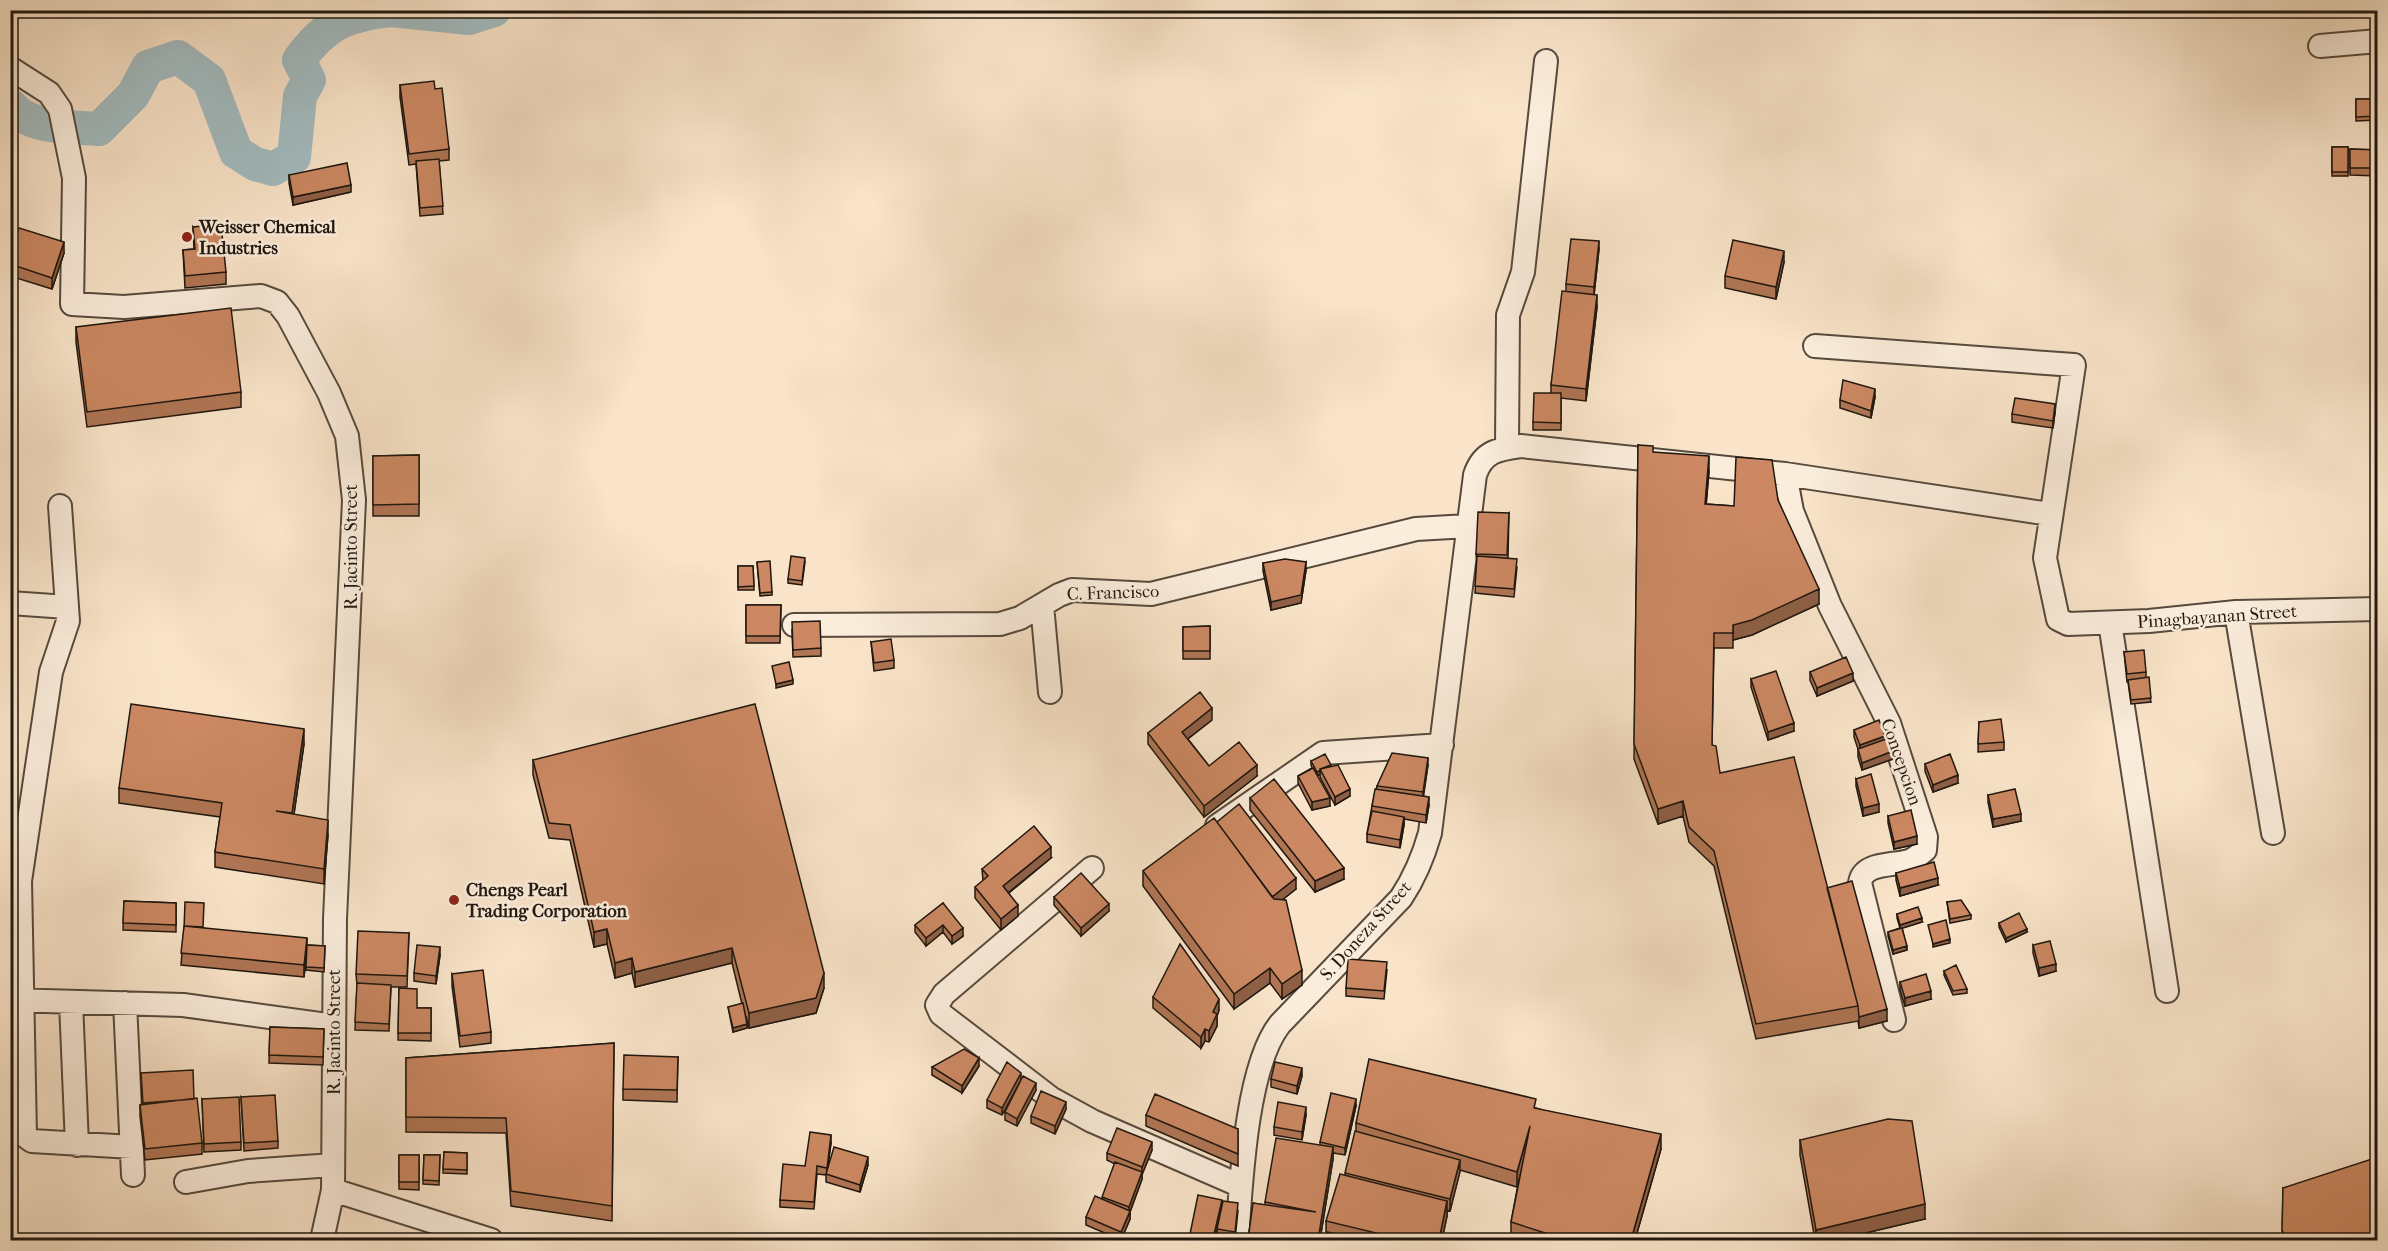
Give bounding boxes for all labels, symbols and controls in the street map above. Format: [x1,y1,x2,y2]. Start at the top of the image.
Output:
place label: Weisser Chemical Industries [198,217,337,259]
marker: Weisser Chemical Industries [180,230,194,244]
street label: R. Jacinto Street [341,483,362,610]
street label: C. Francisco [1067,581,1159,605]
street label: Pinagbayanan Street [2136,601,2298,633]
street label: Concepcion [1876,716,1926,809]
street label: S. Doneza Street [1316,877,1416,985]
place label: Chengs Pearl Trading Corporation [465,880,628,922]
marker: Chengs Pearl Trading Corporation [447,893,461,907]
street label: R. Jacinto Street [324,968,345,1095]

